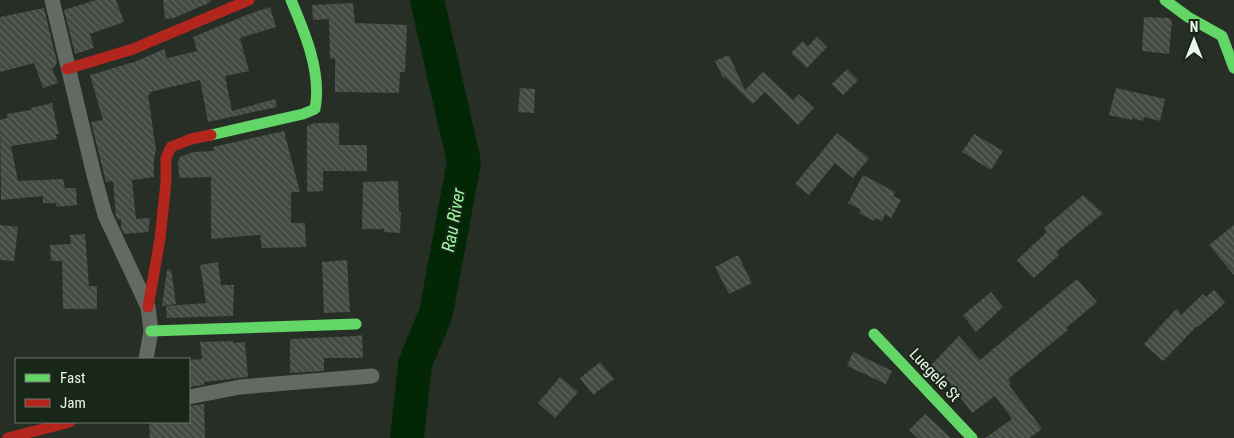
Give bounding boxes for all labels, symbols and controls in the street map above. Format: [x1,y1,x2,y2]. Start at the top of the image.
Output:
north arrow [1169,15,1219,65]
text: N [1190,19,1198,35]
water label: Rau River [437,186,469,253]
street label: Luegele St [906,344,965,406]
legend [15,358,190,423]
text: Fast [60,369,85,387]
text: Jam [60,394,86,412]

